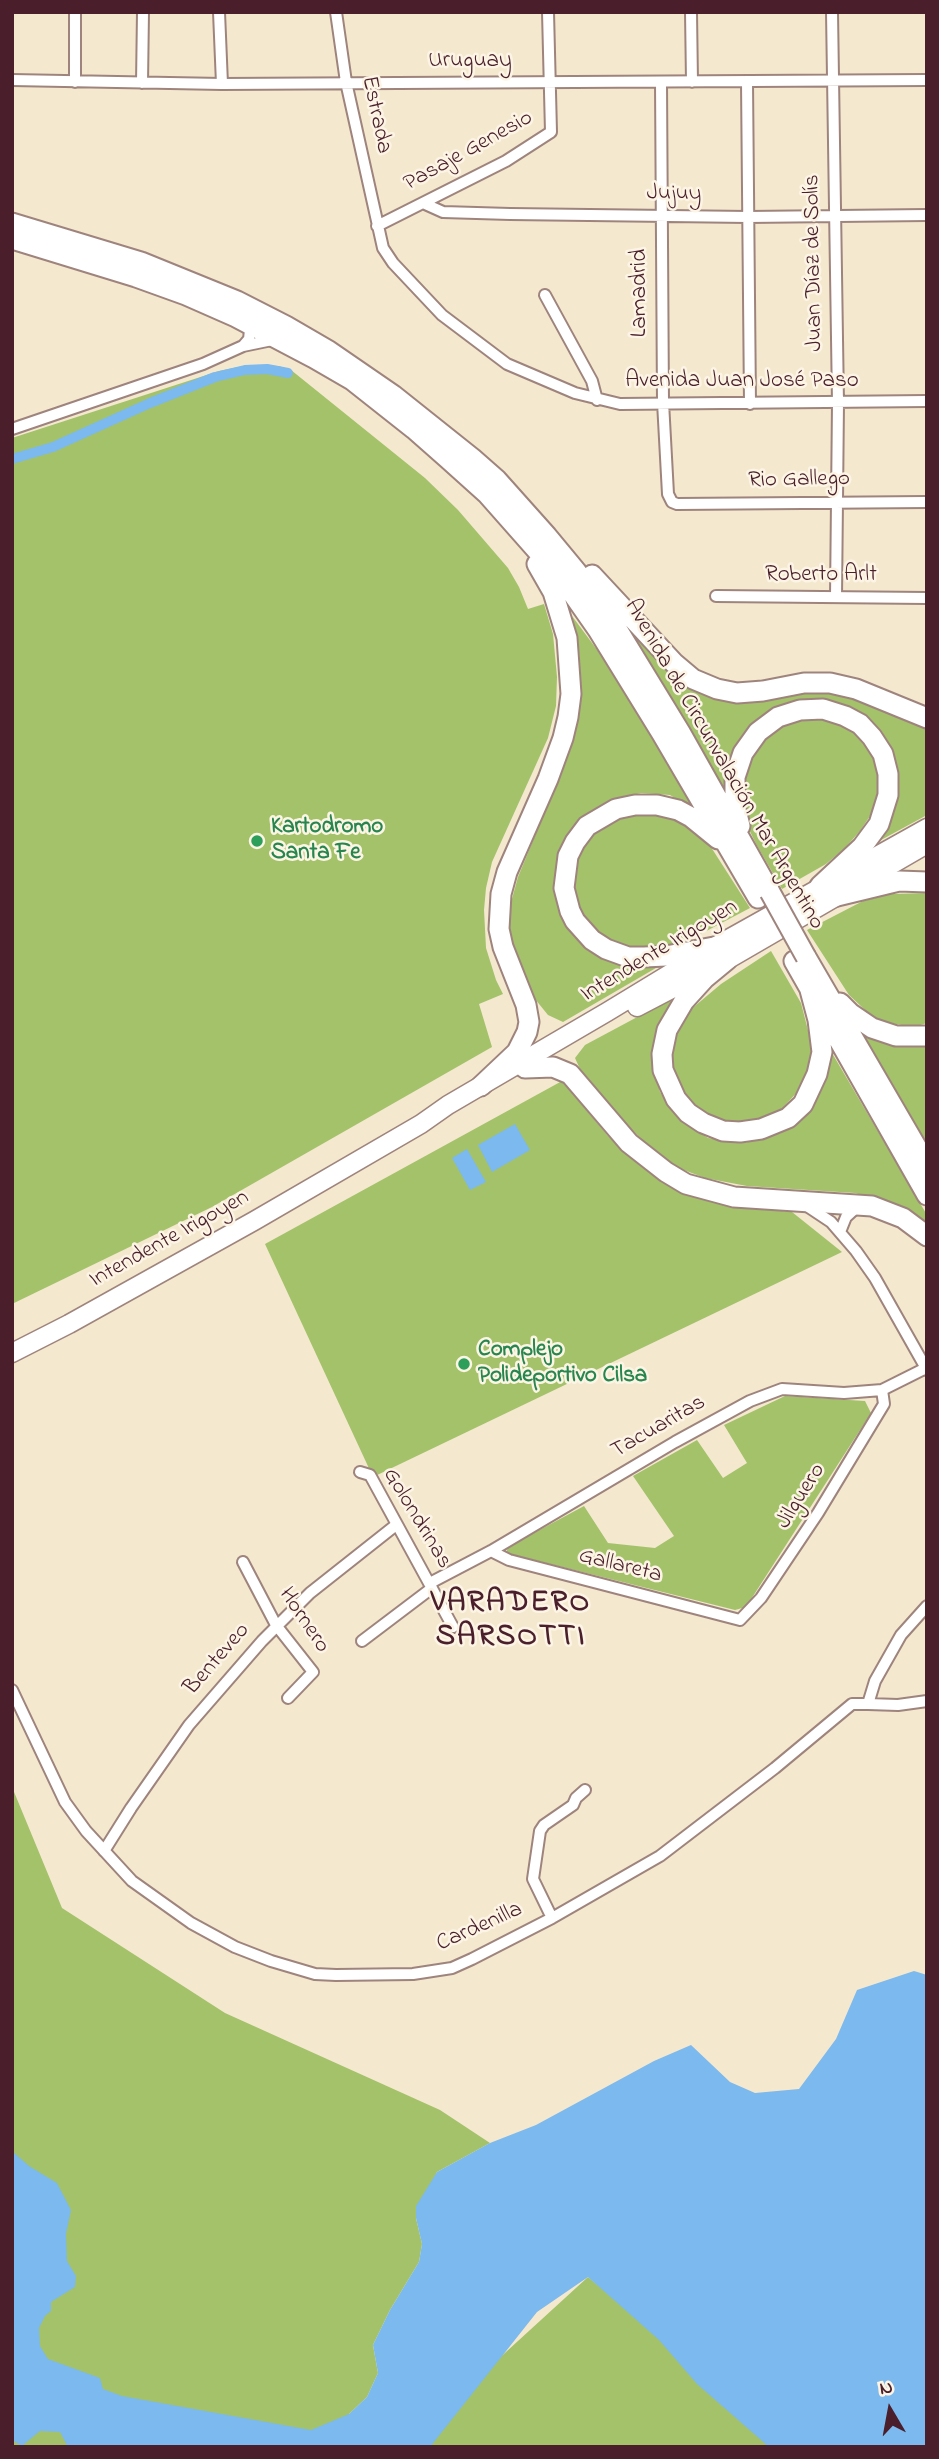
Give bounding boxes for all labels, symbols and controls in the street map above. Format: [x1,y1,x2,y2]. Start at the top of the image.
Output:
street label: Uruguay [428,48,512,76]
street label: Estrada [353,74,397,156]
street label: Pasaje Genesio [400,105,538,199]
street label: Juan Díaz de Solís [800,174,830,352]
street label: Jujuy [646,181,702,209]
street label: Lamadrid [627,249,655,337]
street label: Avenida Juan José Paso [625,368,859,396]
street label: Rio Gallego [748,466,850,496]
street label: Roberto Arlt [765,562,877,590]
street label: Avenida de Circunvalación Mar Argentino [617,595,829,935]
place label: Kartodromo Santa Fe [271,814,383,868]
marker: Kartodromo Santa Fe [249,833,265,849]
street label: Intendente Irigoyen [577,894,743,1010]
street label: Intendente Irigoyen [86,1185,254,1295]
place label: Complejo Polideportivo Cilsa [478,1337,647,1391]
marker: Complejo Polideportivo Cilsa [456,1356,472,1372]
street label: Tacuaritas [607,1390,711,1466]
street label: Jilguero [771,1459,833,1535]
street label: Golondrinas [375,1464,457,1574]
street label: Gallareta [576,1543,664,1591]
street label: Hornero [271,1583,335,1659]
district label: VARADERO SARSOTTI [432,1587,590,1658]
street label: Benteveo [179,1618,257,1702]
street label: Cardenilla [433,1897,527,1959]
text: N [878,2374,895,2403]
north arrow [855,2375,925,2445]

